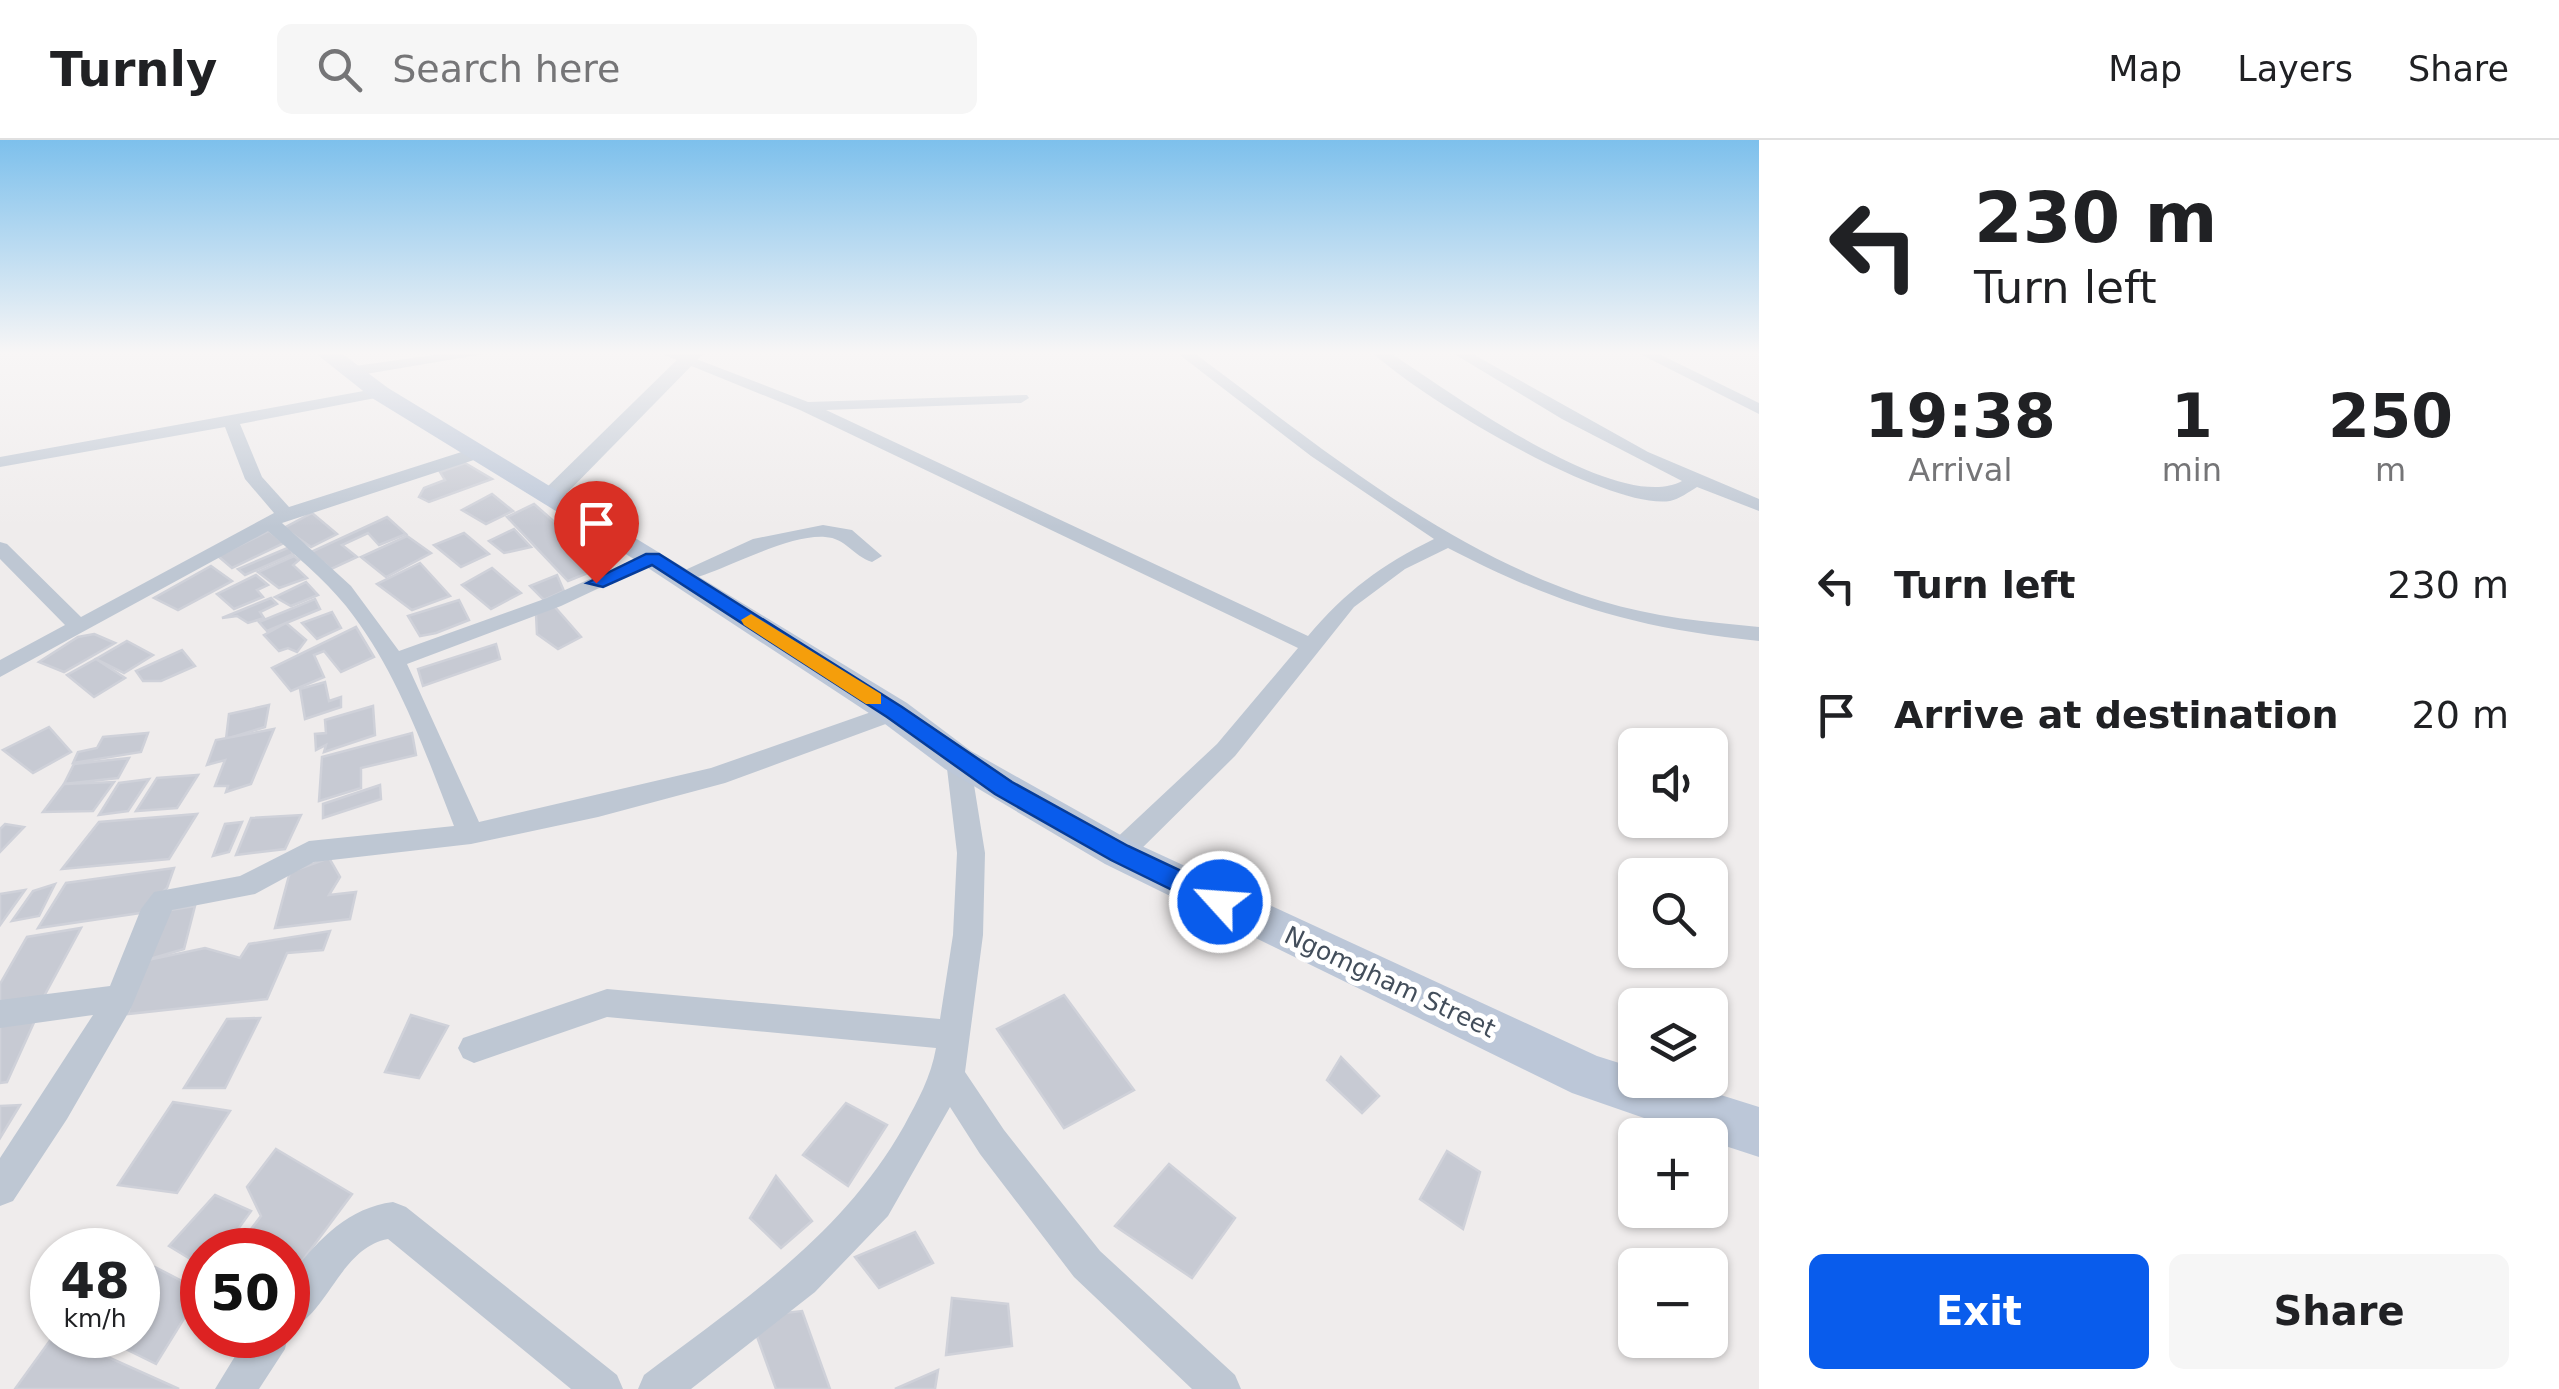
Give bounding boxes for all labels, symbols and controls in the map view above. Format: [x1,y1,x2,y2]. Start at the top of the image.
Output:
search box [277,24,977,114]
text: Turnly [50,41,217,97]
icon: search [312,42,367,97]
text: Search here [392,47,621,91]
text: Map [2108,49,2182,89]
text: Layers [2237,49,2353,89]
text: Share [2408,49,2509,89]
text: 230 m [1974,177,2217,259]
icon: left [1809,180,1939,310]
text: Turn left [1974,261,2157,314]
text: 19:38 [1865,381,2056,451]
text: 1 [2171,381,2213,451]
text: 250 [2328,381,2453,451]
text: Arrival [1908,451,2012,489]
text: min [2162,451,2222,489]
text: m [2375,451,2406,489]
pin [554,481,639,584]
icon: arrive [569,496,624,551]
icon: left [1809,558,1864,613]
text: Turn left [1894,563,2075,607]
text: 230 m [2387,563,2509,607]
icon: arrive [1809,688,1864,743]
text: Arrive at destination [1894,693,2339,737]
text: 20 m [2412,693,2509,737]
map controls [1618,728,1728,1358]
button: sound [1618,728,1728,838]
position arrow [1168,850,1272,954]
button: search [1618,858,1728,968]
street label: Ngomgham Street [1280,920,1500,1044]
button: layers [1618,988,1728,1098]
button: + [1618,1118,1728,1228]
speed limit sign: 50 [180,1228,310,1358]
button: − [1618,1248,1728,1358]
text: 48 [60,1252,130,1310]
button: Exit [1809,1254,2149,1369]
button: Share [2169,1254,2509,1369]
text: km/h [63,1304,127,1333]

